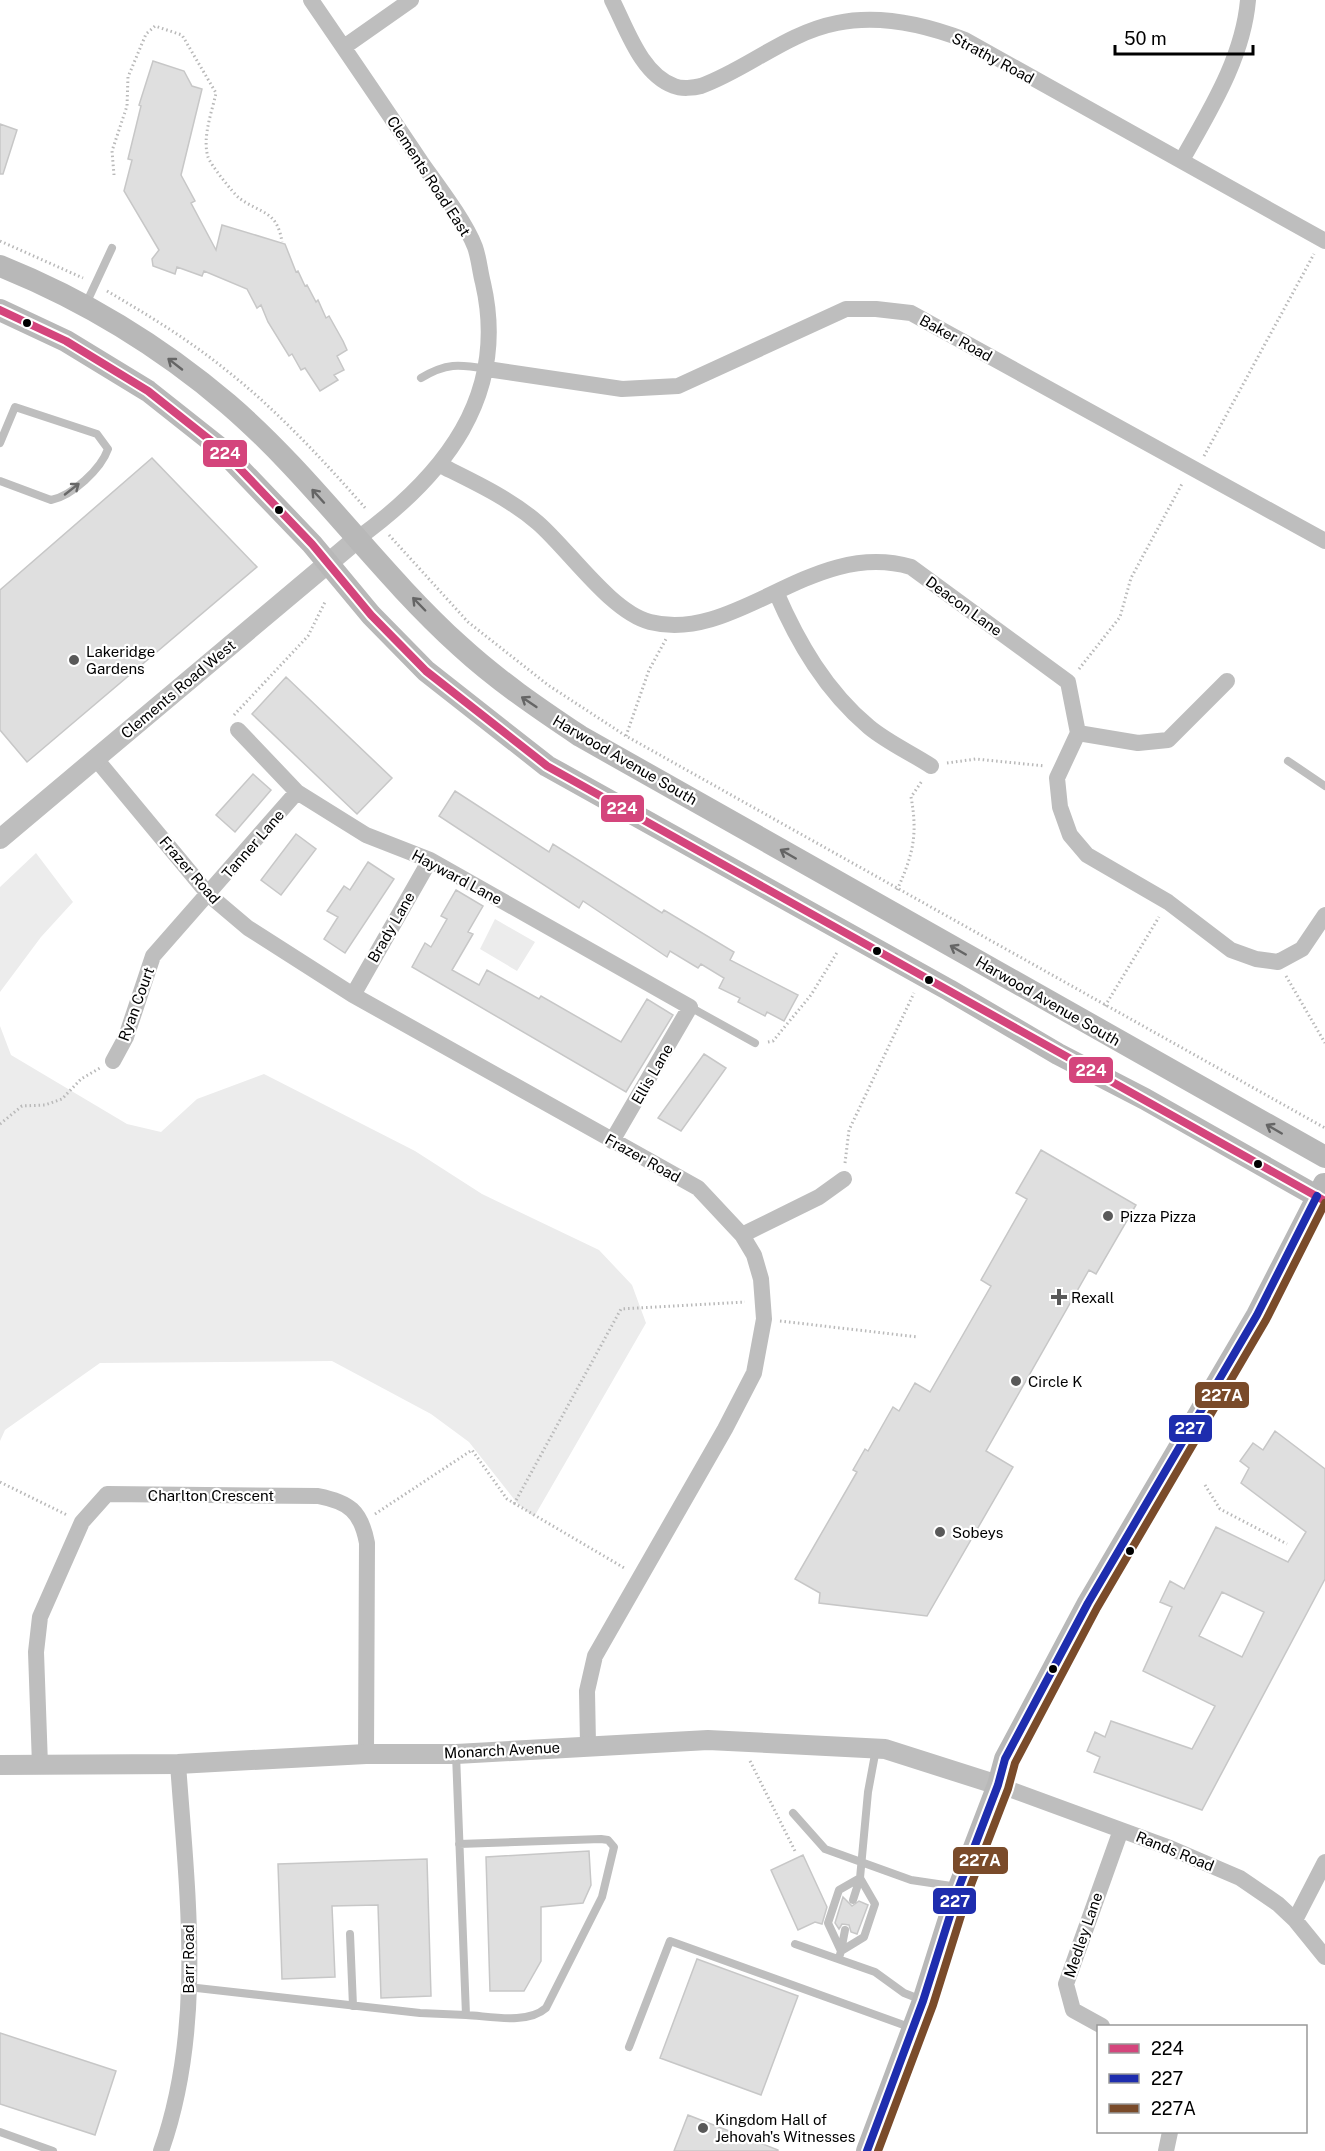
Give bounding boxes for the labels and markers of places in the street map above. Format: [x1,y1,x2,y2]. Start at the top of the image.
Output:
unlabelled marker [21,317,33,329]
unlabelled marker [273,504,285,516]
place label: Lakeridge Gardens [86,643,155,677]
marker: Lakeridge Gardens [67,653,81,667]
unlabelled marker [871,945,883,957]
unlabelled marker [923,974,935,986]
unlabelled marker [1252,1158,1264,1170]
place label: Pizza Pizza [1120,1208,1196,1225]
marker: Pizza Pizza [1101,1209,1115,1223]
place label: Rexall [1071,1289,1114,1306]
marker: Rexall [1052,1290,1066,1304]
place label: Circle K [1028,1373,1082,1390]
marker: Circle K [1009,1374,1023,1388]
place label: Sobeys [952,1524,1003,1541]
marker: Sobeys [933,1525,947,1539]
unlabelled marker [1124,1545,1136,1557]
unlabelled marker [1047,1663,1059,1675]
place label: Kingdom Hall of Jehovah's Witnesses [715,2111,855,2145]
marker: Kingdom Hall of Jehovah's Witnesses [696,2121,710,2135]

